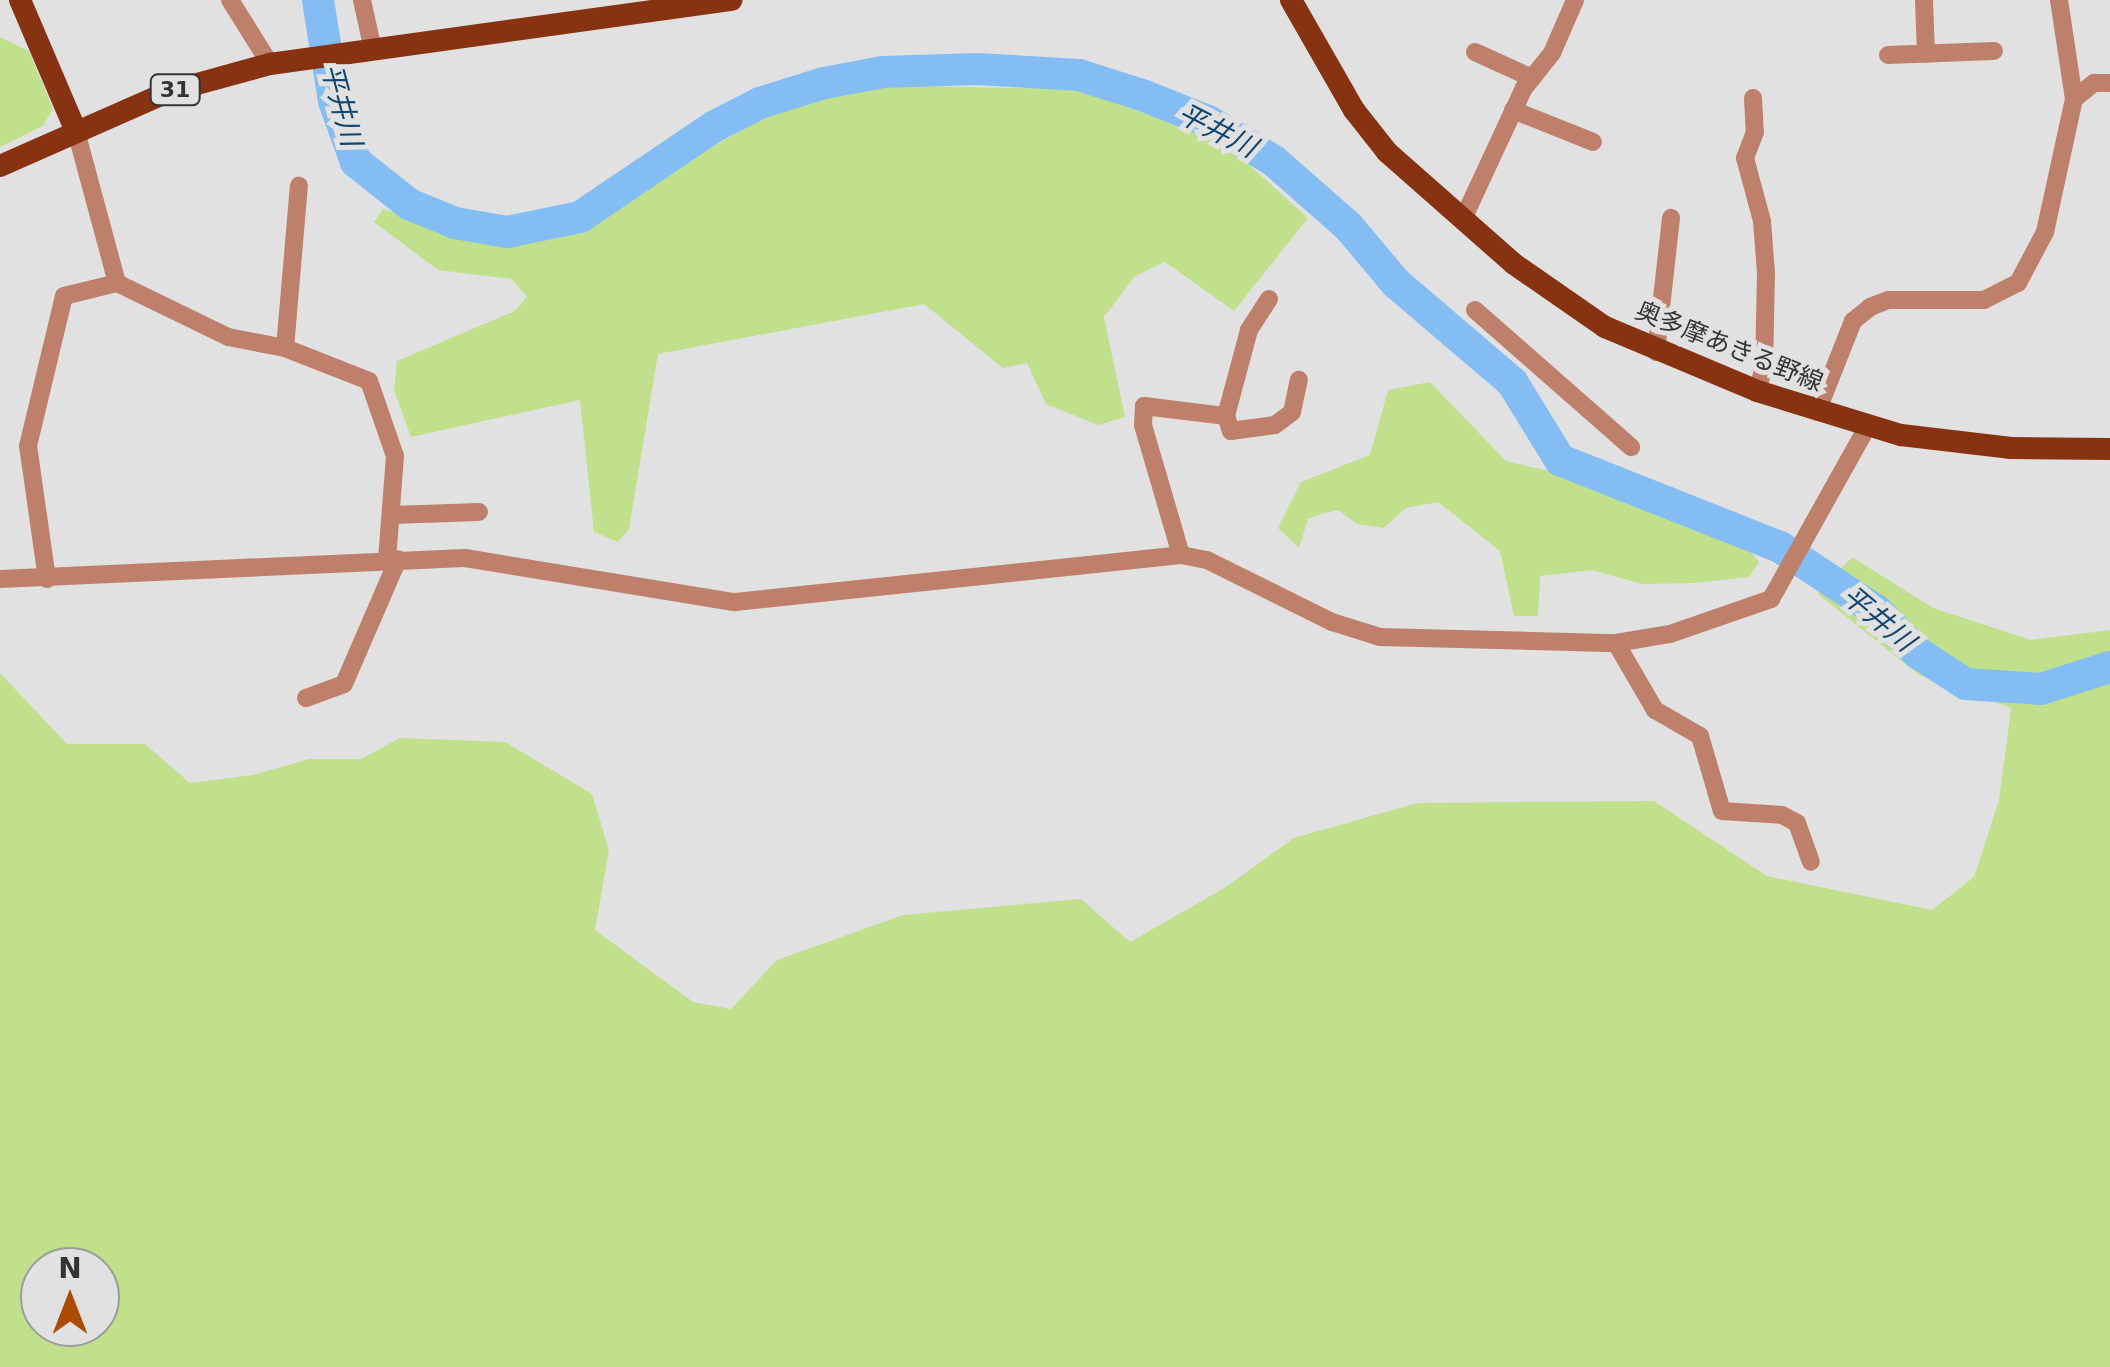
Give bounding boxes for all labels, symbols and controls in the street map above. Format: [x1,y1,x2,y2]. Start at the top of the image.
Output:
water label: 平井川 [314,60,368,150]
road number: 31 [148,73,202,107]
water label: 平井川 [1172,97,1262,165]
street label: 奥多摩あきる野線 [1631,296,1827,398]
water label: 平井川 [1835,579,1921,659]
north arrow [20,1247,120,1347]
text: N [58,1252,82,1285]

